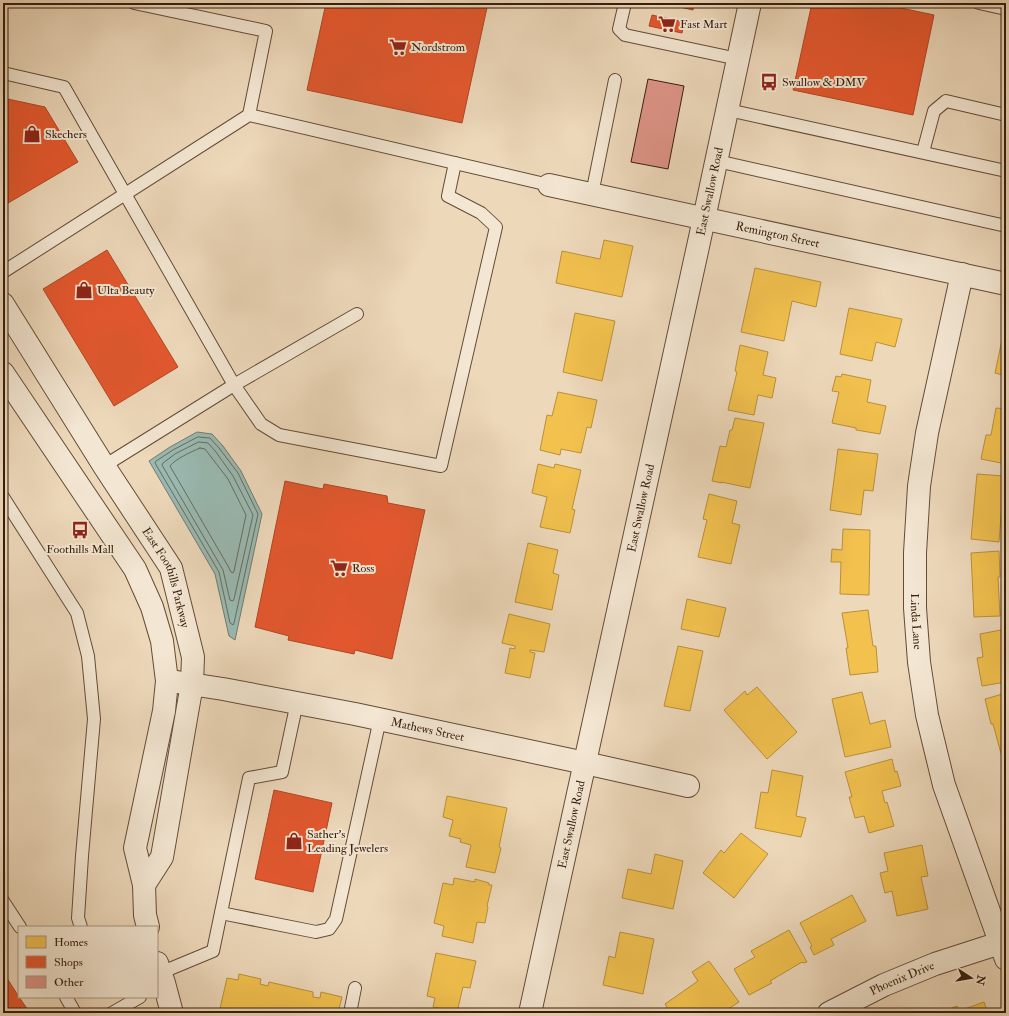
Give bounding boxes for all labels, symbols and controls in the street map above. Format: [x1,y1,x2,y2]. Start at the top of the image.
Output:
supermarket icon: Fast Mart [657,14,677,34]
place label: Fast Mart [680,17,728,32]
supermarket icon: Nordstrom [388,37,408,57]
place label: Nordstrom [411,40,466,55]
bus stop icon: Swallow & DMV [759,72,779,92]
place label: Swallow & DMV [782,75,865,90]
shop icon: Skechers [22,124,42,144]
place label: Skechers [45,127,87,142]
street label: East Swallow Road [694,146,727,237]
street label: Remington Street [734,219,821,251]
shop icon: Ulta Beauty [74,280,94,300]
place label: Ulta Beauty [97,283,155,298]
street label: East Swallow Road [624,463,658,554]
bus stop icon: Foothills Mall [70,520,90,540]
street label: East Foothills Parkway [138,525,193,630]
place label: Foothills Mall [46,542,114,557]
supermarket icon: Ross [329,558,349,578]
place label: Ross [352,561,374,576]
street label: Linda Lane [907,593,925,650]
street label: Mathews Street [389,715,466,745]
street label: East Swallow Road [555,779,589,870]
place label: Sather's Leading Jewelers [307,827,388,856]
shop icon: Sather's Leading Jewelers [284,831,304,851]
legend [18,926,158,998]
text: Homes [54,935,88,950]
text: Shops [54,955,83,970]
street label: Phoenix Drive [867,958,937,999]
north arrow [951,958,991,998]
text: N [973,973,988,987]
text: Other [54,975,84,990]

